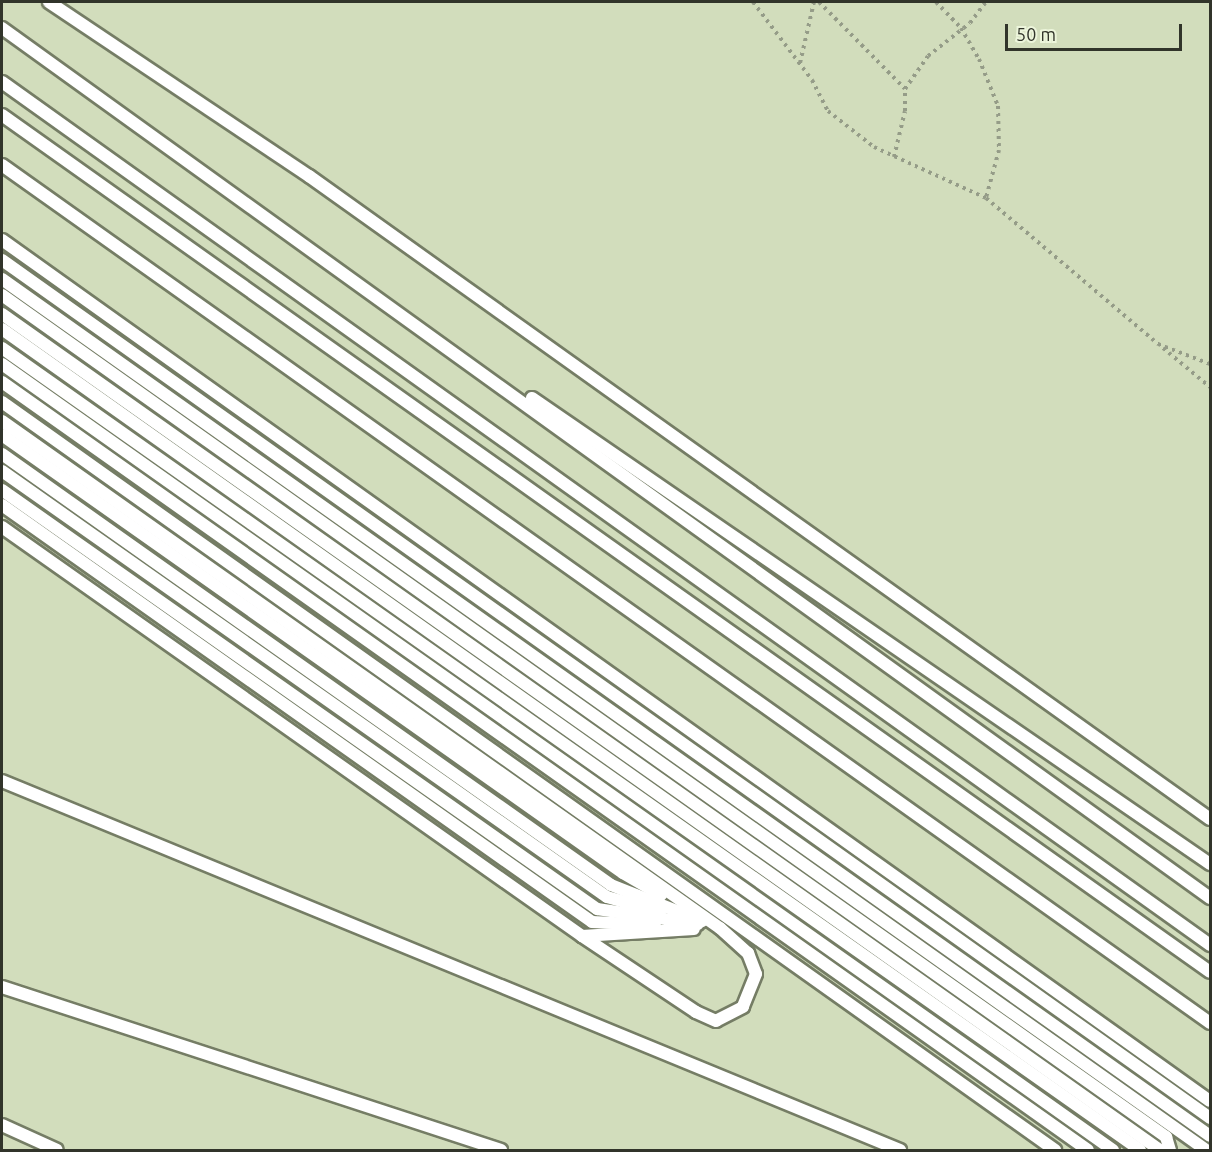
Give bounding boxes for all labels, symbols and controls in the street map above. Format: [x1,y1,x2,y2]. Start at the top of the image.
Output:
scale bar [1008,12,1185,50]
text: 50 m [1016,24,1056,44]

